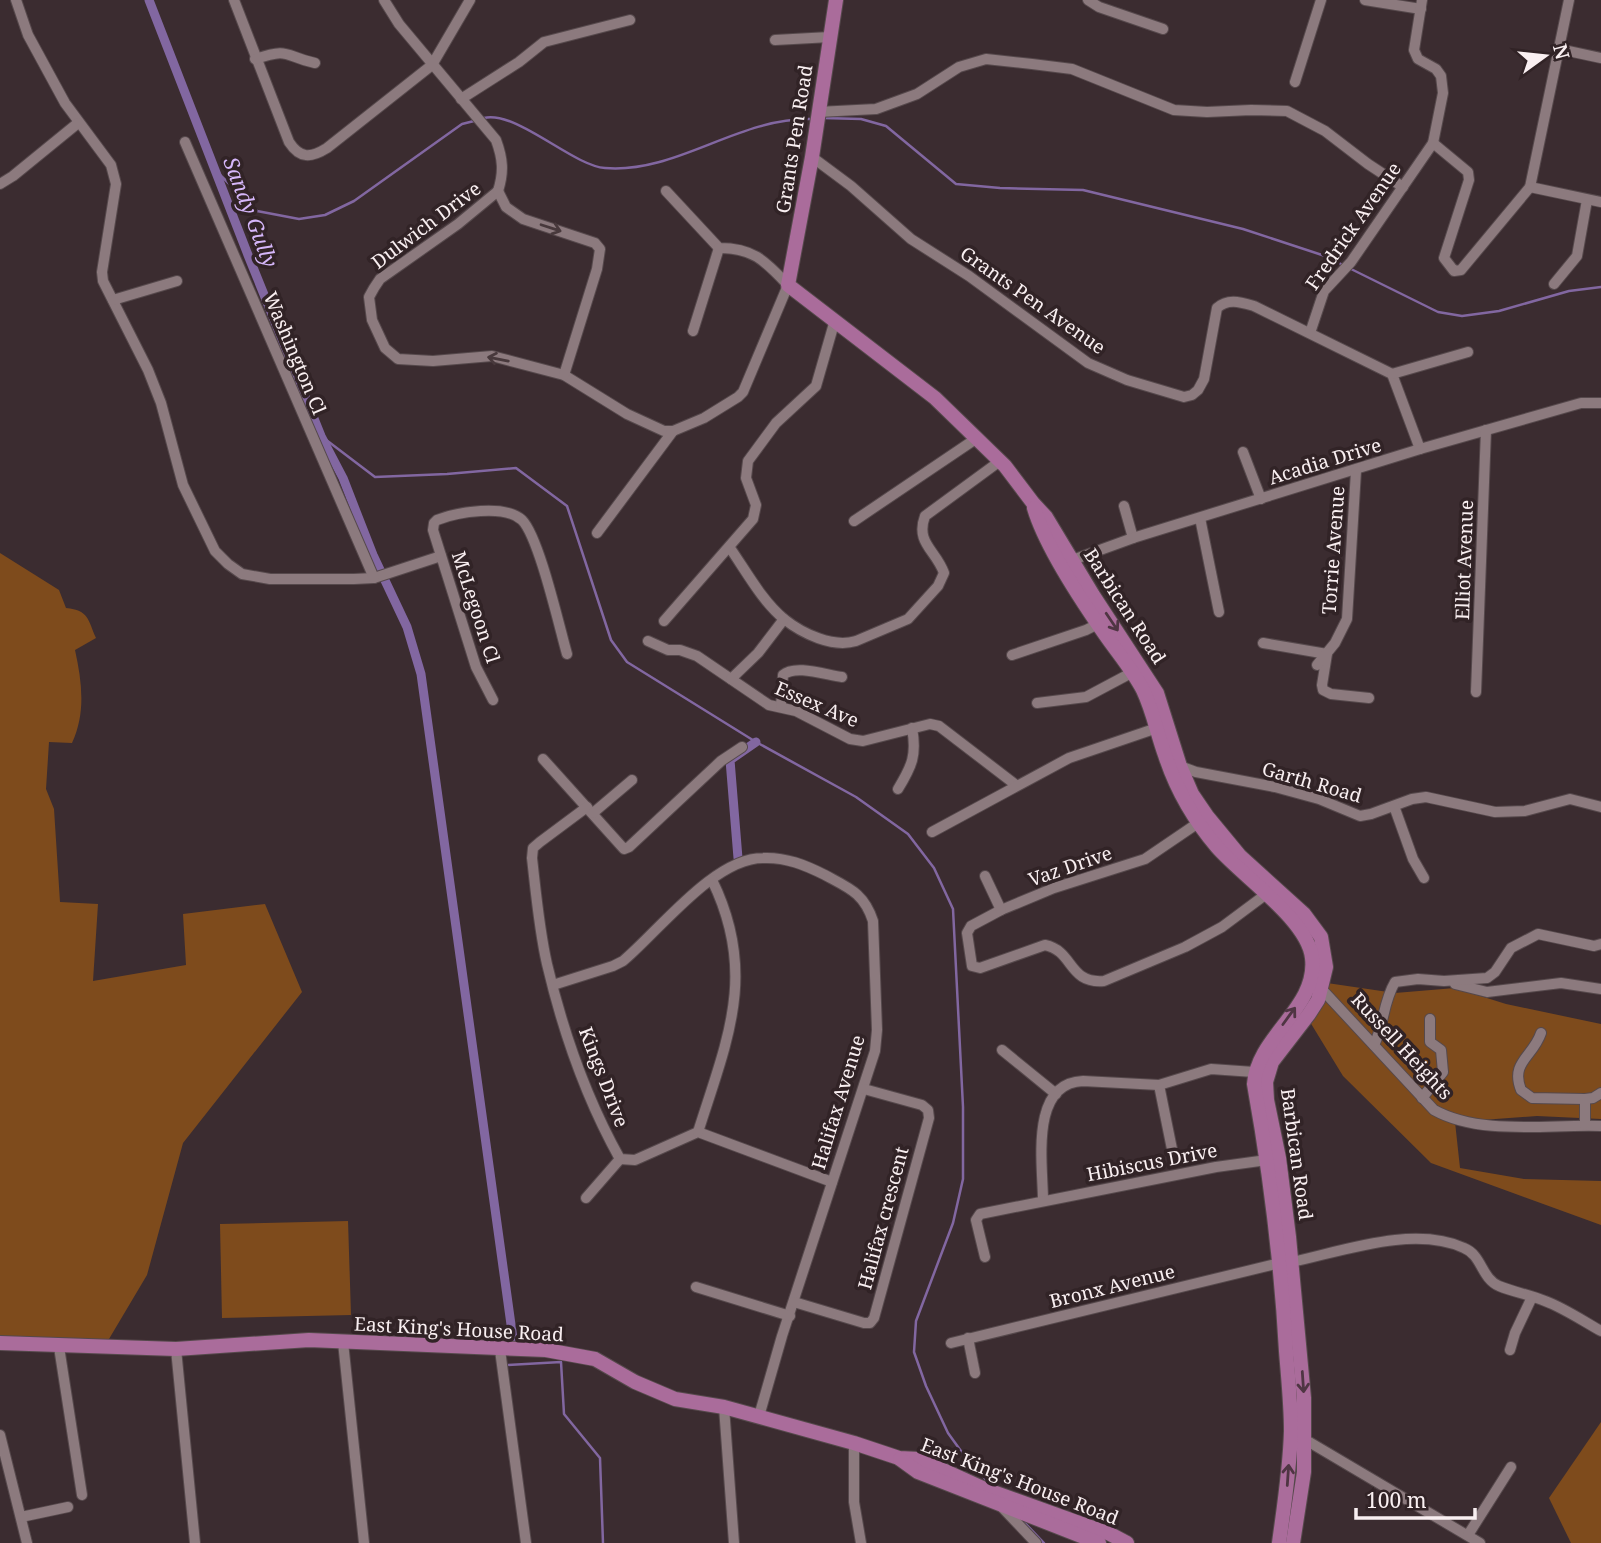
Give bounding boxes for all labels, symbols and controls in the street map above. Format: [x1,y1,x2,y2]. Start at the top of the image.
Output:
north arrow [1510,21,1580,91]
text: N [1547,41,1576,62]
street label: Grants Pen Road [769,63,819,215]
water label: Sandy Gully [217,153,285,271]
street label: Fredrick Avenue [1299,157,1407,295]
street label: Dulwich Drive [366,175,486,275]
one-way arrow [540,223,562,236]
street label: Grants Pen Avenue [955,240,1111,360]
street label: Washington Cl [257,288,333,418]
one-way arrow [487,351,510,365]
street label: Acadia Drive [1266,432,1384,490]
street label: Torrie Avenue [1316,485,1350,615]
street label: Elliot Avenue [1449,499,1479,621]
street label: Barbican Road [1078,543,1172,669]
street label: McLegoon Cl [446,548,506,666]
one-way arrow [1105,612,1119,631]
street label: Essex Ave [771,675,863,733]
street label: Garth Road [1259,755,1365,809]
street label: Vaz Drive [1025,840,1115,892]
street label: Russell Heights [1346,987,1458,1105]
one-way arrow [1282,1007,1297,1026]
street label: Kings Drive [573,1023,635,1131]
street label: Halifax Avenue [805,1032,871,1172]
street label: Barbican Road [1275,1086,1319,1222]
street label: Hibiscus Drive [1085,1137,1219,1187]
street label: Halifax crescent [851,1143,915,1292]
street label: Bronx Avenue [1047,1258,1177,1314]
street label: East King's House Road [354,1311,565,1347]
one-way arrow [1296,1371,1309,1394]
street label: East King's House Road [917,1431,1123,1531]
one-way arrow [1282,1465,1295,1487]
scale bar [1356,1476,1475,1520]
text: 100 m [1366,1486,1427,1514]

